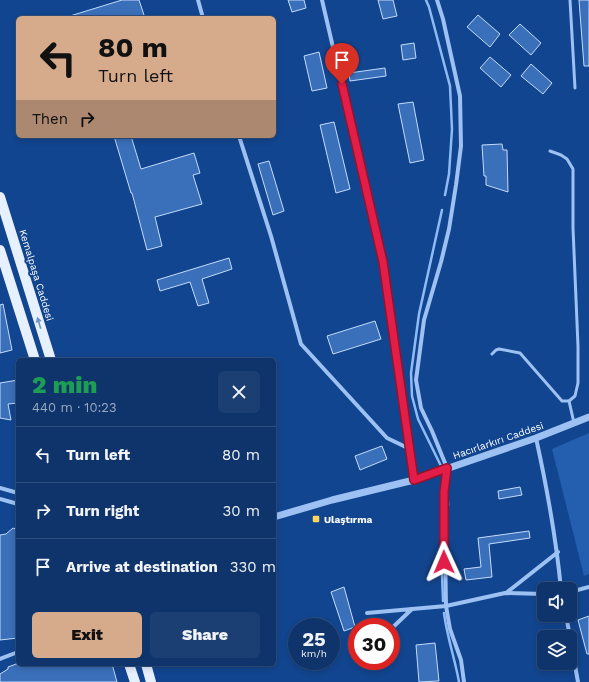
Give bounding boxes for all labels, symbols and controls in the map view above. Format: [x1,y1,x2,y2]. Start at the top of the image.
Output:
text: 80 m [98,31,168,64]
icon: left [32,32,84,84]
pin [325,43,359,84]
icon: arrive [331,49,353,71]
text: Turn left [98,65,173,86]
icon: right [76,108,98,130]
text: Then [32,110,68,128]
street label: Kemalpaşa Caddesi [17,228,56,322]
one-way arrow [36,316,42,328]
text: 2 min [32,371,97,399]
button: close [218,371,260,413]
text: 440 m · 10:23 [32,400,117,415]
street label: Hacırlarkırı Caddesi [451,420,545,461]
icon: left [32,444,54,466]
text: Turn left [66,446,130,464]
text: 80 m [222,446,260,464]
icon: right [32,500,54,522]
text: Turn right [66,502,139,520]
text: 30 m [223,502,260,520]
marker: Ulaştırma [311,514,321,524]
place label: Ulaştırma [324,514,373,525]
position arrow [423,541,465,583]
icon: arrive [32,556,54,578]
text: Arrive at destination [66,558,218,576]
text: 330 m [230,558,276,576]
map controls [537,582,577,670]
button: sound [537,582,577,622]
button: Exit [32,612,142,658]
button: Share [150,612,260,658]
speed limit sign: 30 [348,618,400,670]
text: 25 [302,627,326,651]
button: layers [537,630,577,670]
text: km/h [301,648,327,659]

